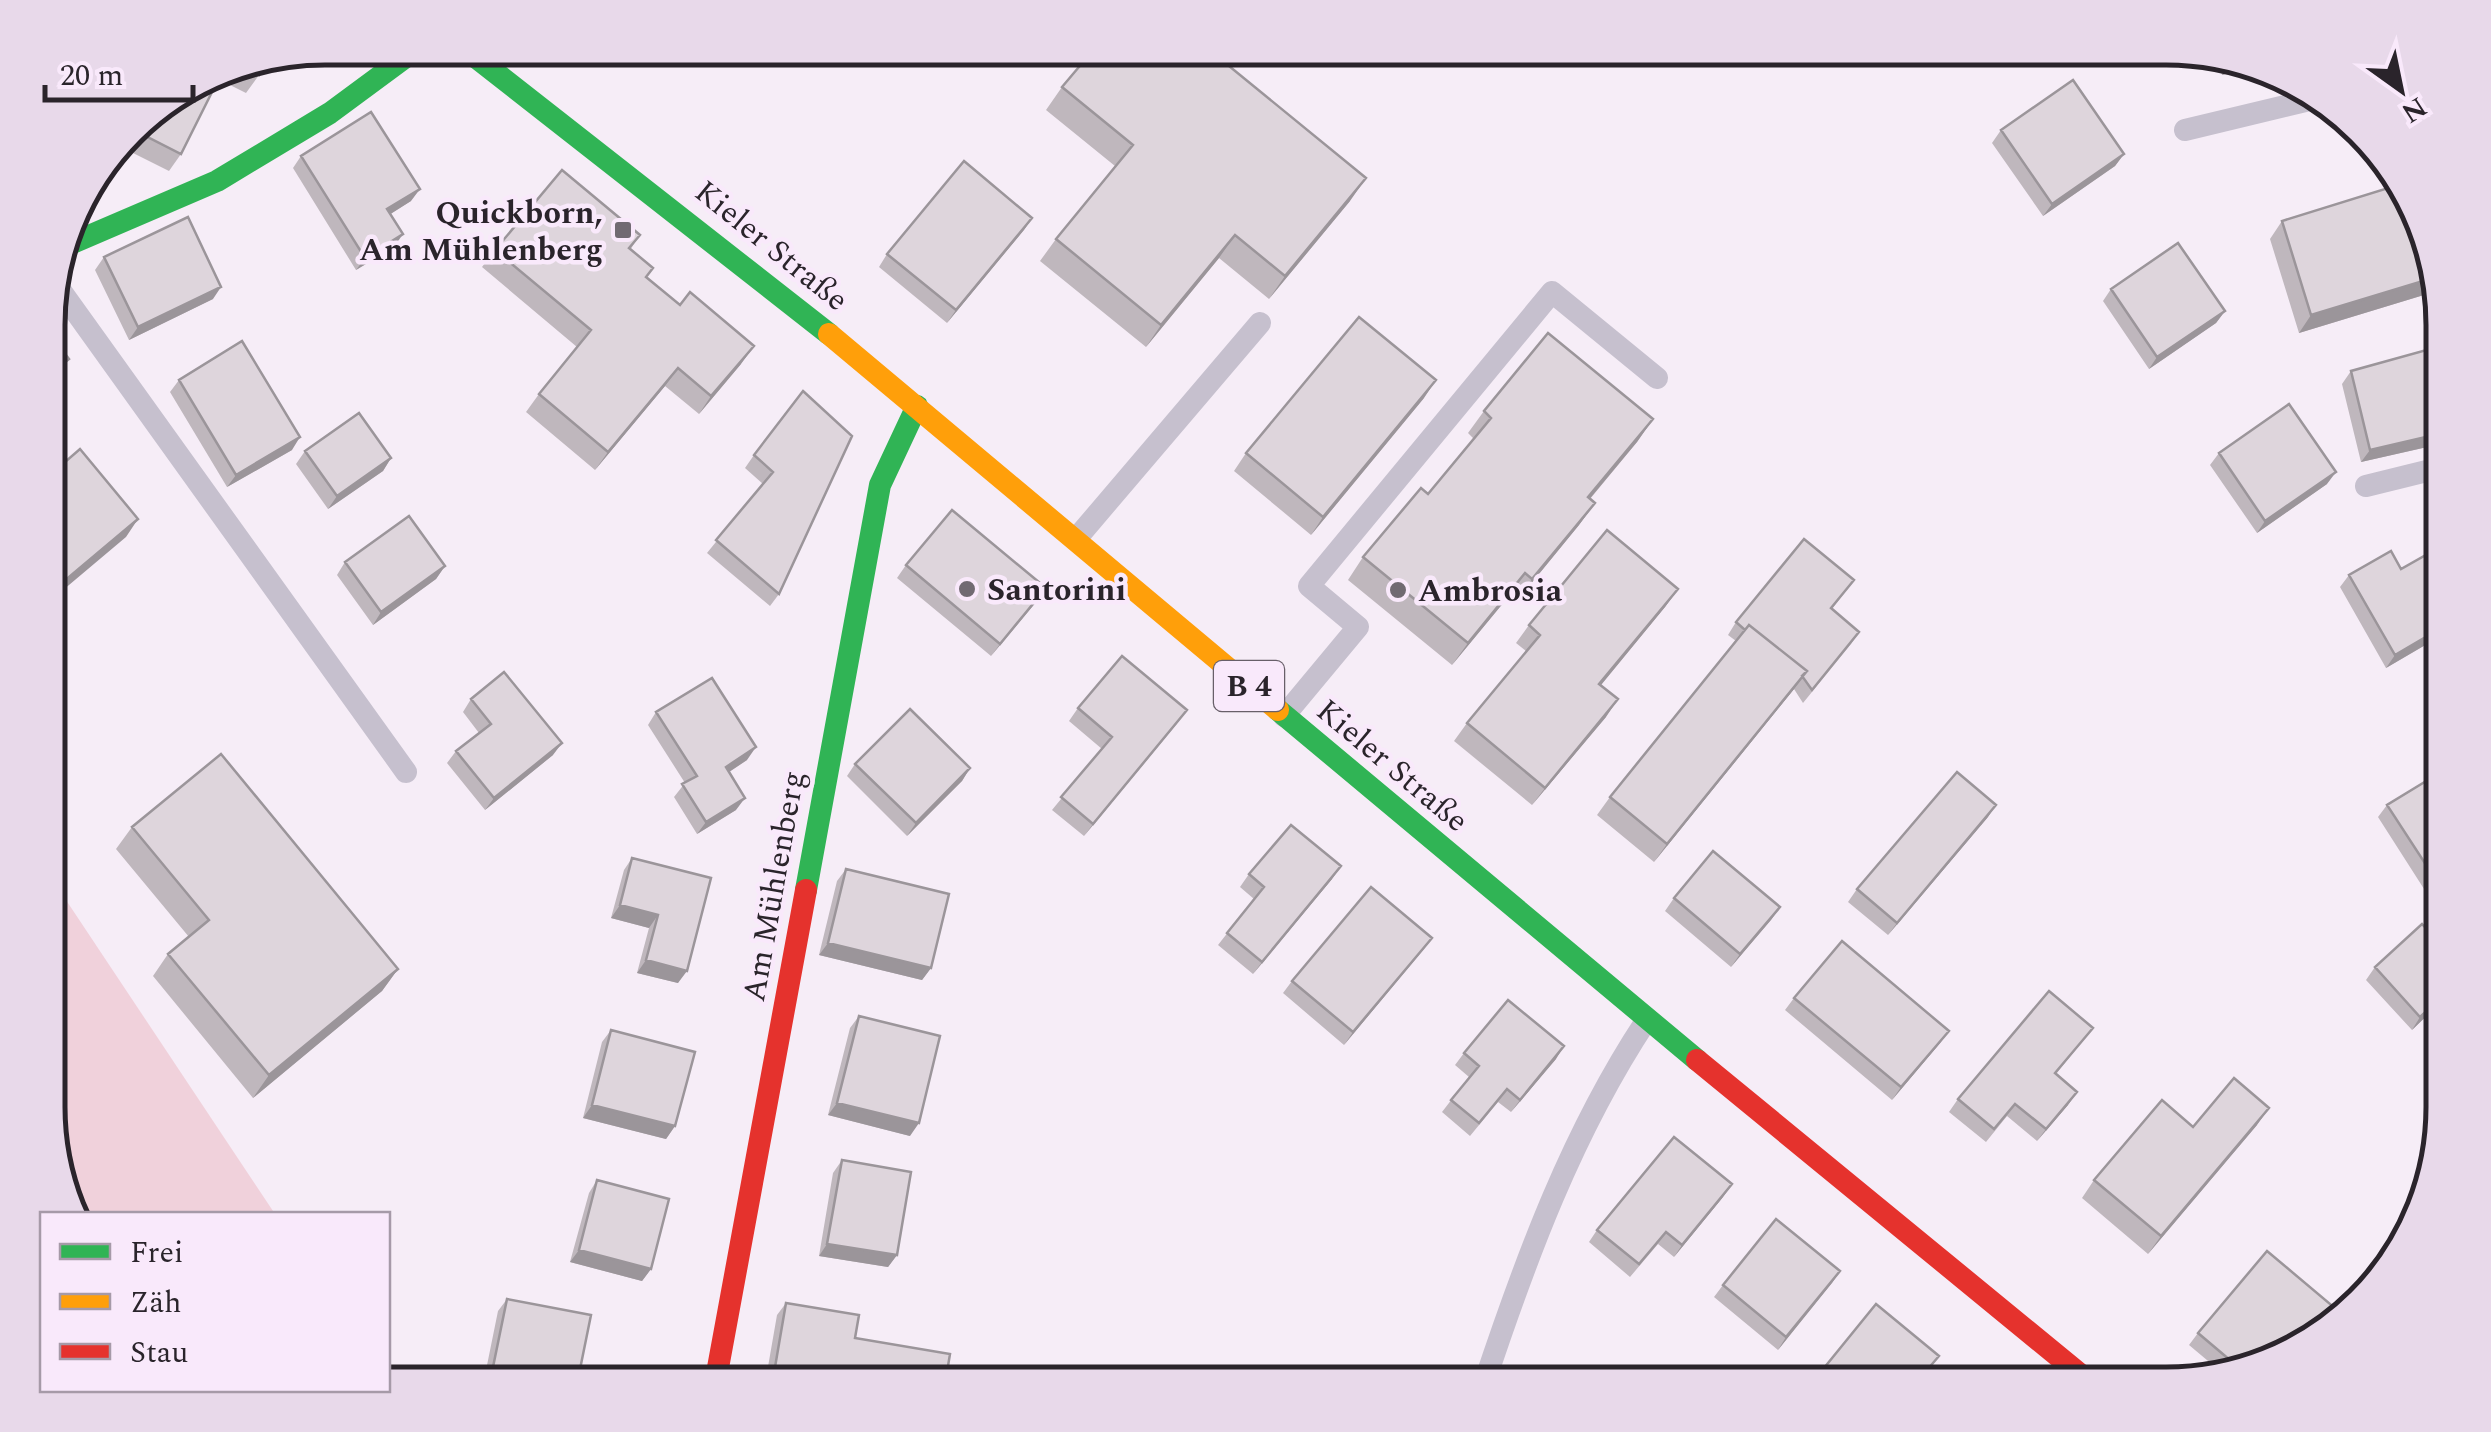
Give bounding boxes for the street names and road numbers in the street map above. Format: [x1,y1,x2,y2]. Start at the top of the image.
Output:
street label: Kieler Straße [683,169,859,324]
road number: B 4 [1214,661,1284,711]
street label: Kieler Straße [1305,688,1479,845]
street label: Am Mühlenberg [730,767,819,1006]

